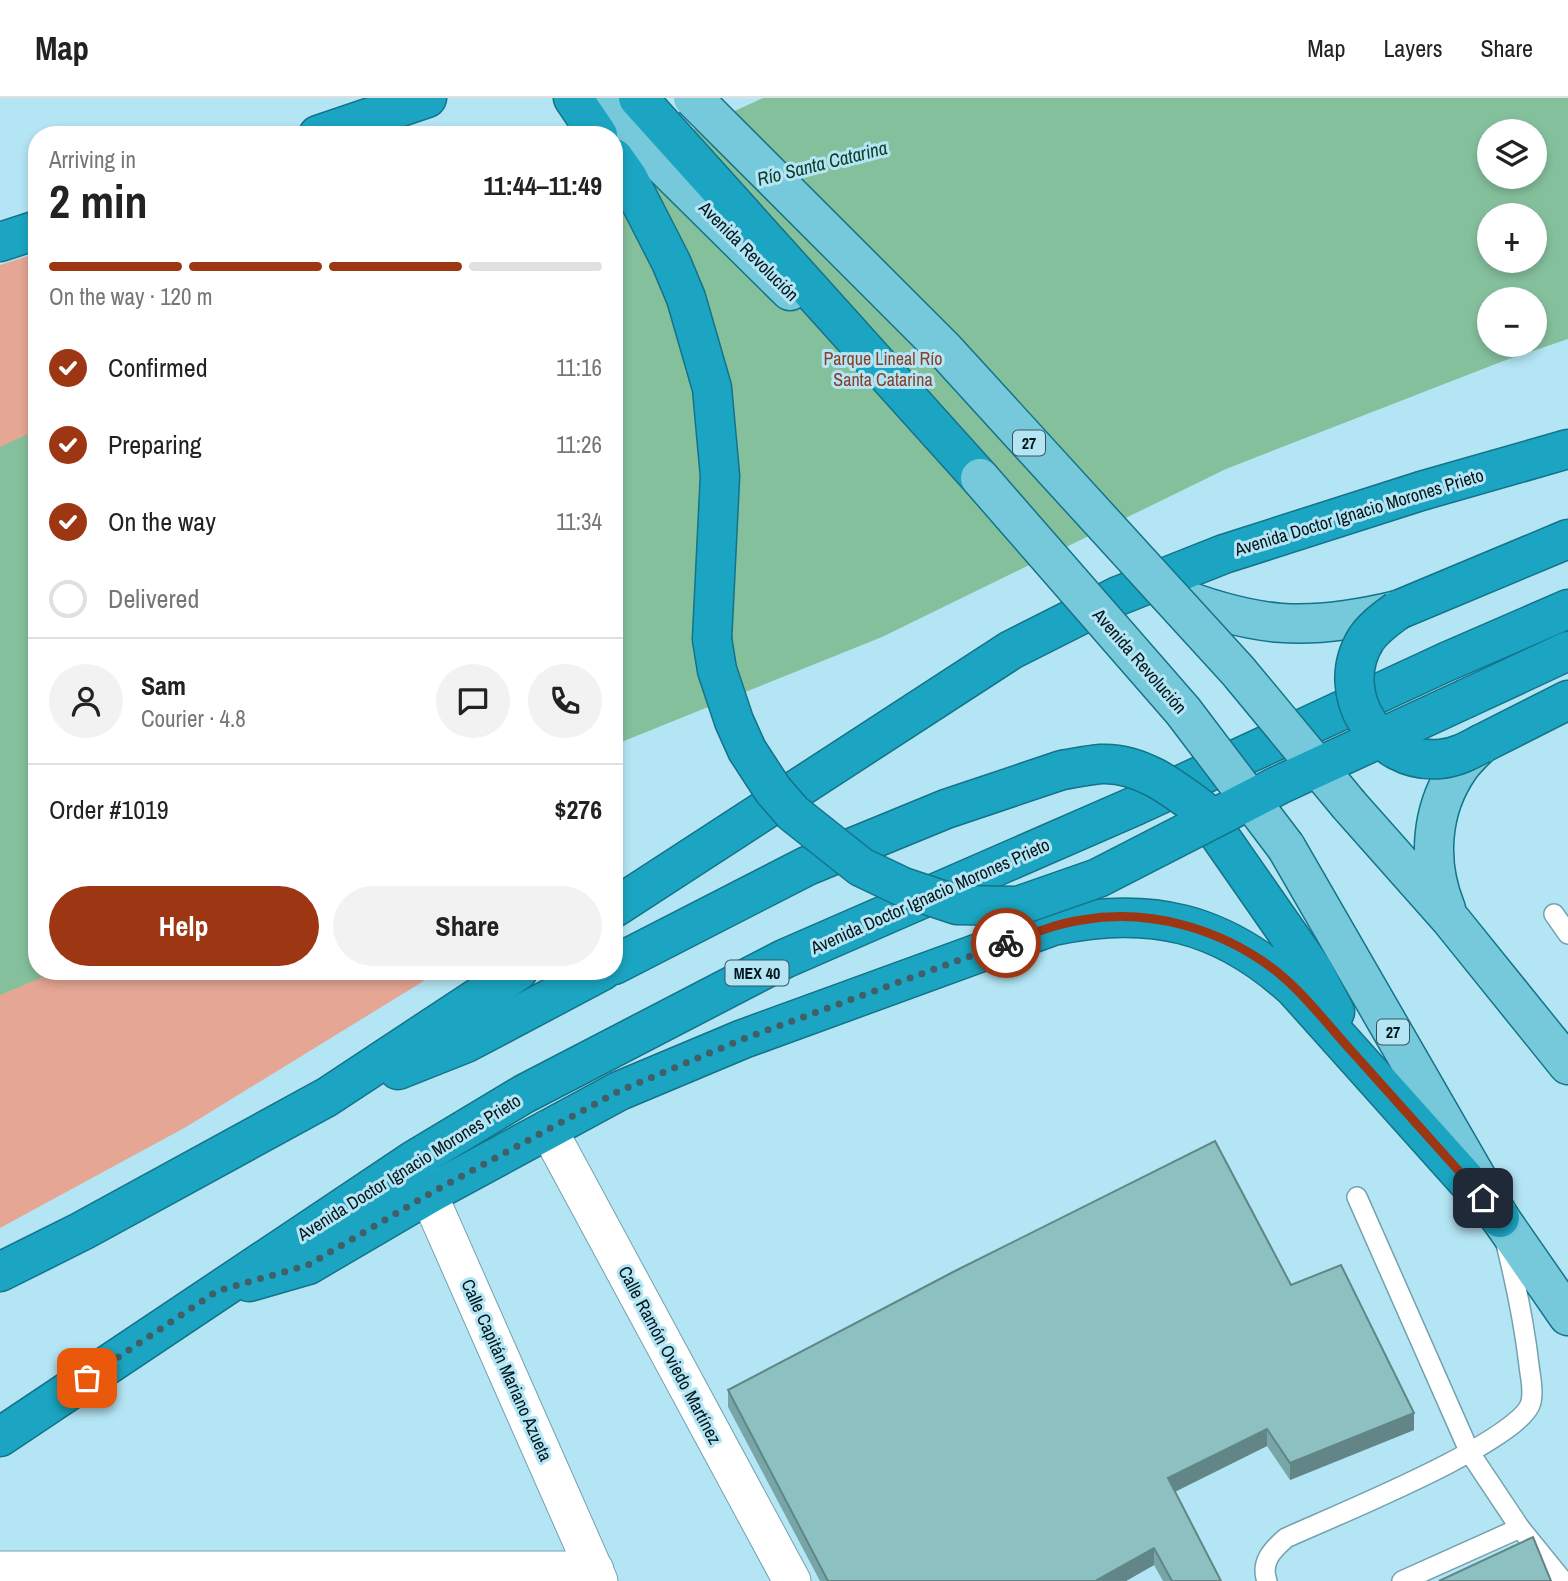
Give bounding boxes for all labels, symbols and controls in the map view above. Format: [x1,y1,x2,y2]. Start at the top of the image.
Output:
text: Map [35,26,89,70]
text: Map [1307,32,1345,64]
text: Layers [1383,32,1442,64]
text: Share [1480,32,1533,64]
map controls [1477,119,1547,357]
button: layers [1477,119,1547,189]
water label: Río Santa Catarina [754,134,890,192]
text: Arriving in [49,144,136,175]
text: 11:44–11:49 [483,168,602,203]
text: 2 min [49,170,148,232]
street label: Avenida Revolución [693,195,804,306]
button: + [1477,203,1547,273]
text: On the way · 120 m [49,281,213,312]
button: − [1477,287,1547,357]
park label: Parque Lineal Río Santa Catarina [824,346,942,392]
icon: check [49,349,87,387]
text: Confirmed [108,350,208,385]
text: 11:16 [556,352,602,383]
icon: check [49,426,87,464]
text: Preparing [108,427,202,462]
text: 11:26 [556,429,602,460]
road number: 27 [1013,430,1045,456]
street label: Avenida Doctor Ignacio Morones Prieto [1231,462,1487,562]
icon: check [49,503,87,541]
text: On the way [108,504,216,539]
text: 11:34 [556,506,602,537]
text: Delivered [108,581,199,616]
street label: Avenida Revolución [1087,602,1193,719]
button: person [49,664,123,738]
button: chat [436,664,510,738]
button: phone [528,664,602,738]
text: Sam [141,668,186,703]
text: Courier · 4.8 [141,703,246,734]
text: Order #1019 [49,792,169,827]
text: $276 [555,792,602,827]
street label: Avenida Doctor Ignacio Morones Prieto [806,832,1053,961]
button: Help [49,886,319,966]
button: Share [333,886,602,966]
courier [971,908,1041,978]
icon: bike [987,924,1025,962]
road number: MEX 40 [726,960,788,986]
road number: 27 [1377,1020,1409,1044]
street label: Avenida Doctor Ignacio Morones Prieto [292,1088,525,1247]
pin [1453,1168,1513,1228]
icon: home [1464,1179,1502,1217]
street label: Calle Ramón Oviedo Martínez [612,1261,728,1449]
street label: Calle Capitán Mariano Azueta [456,1275,558,1465]
pin [57,1348,117,1408]
icon: bag [68,1359,106,1397]

